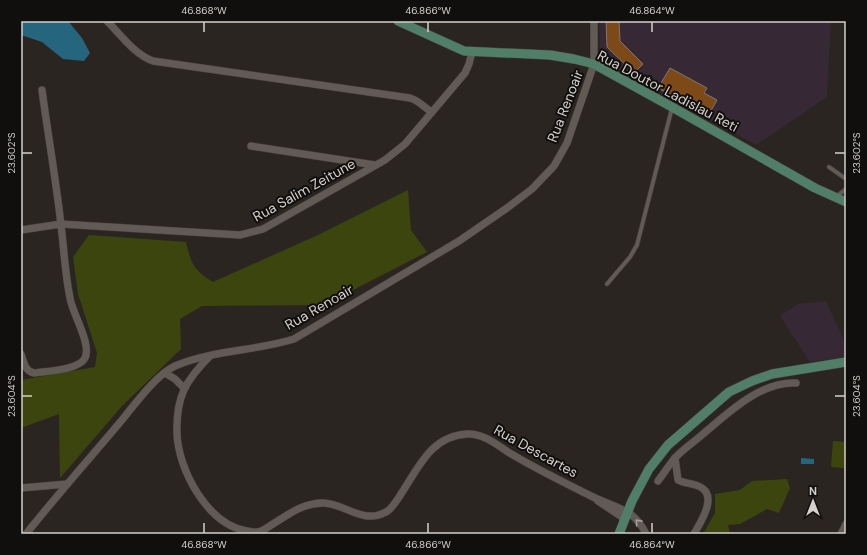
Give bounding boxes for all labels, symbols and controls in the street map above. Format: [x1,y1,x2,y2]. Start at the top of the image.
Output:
text: 46.868°W [181,4,227,17]
text: 46.866°W [405,4,451,17]
text: 46.864°W [629,4,675,17]
street label: Rua Doutor Ladislau Reti [594,46,742,136]
street label: Rua Renoair [543,67,587,145]
text: 23.602°S [5,132,18,174]
text: 23.602°S [850,132,863,174]
street label: Rua Salim Zeitune [250,154,358,226]
street label: Rua Renoair [282,280,356,334]
text: 23.604°S [5,375,18,417]
text: 23.604°S [850,375,863,417]
street label: Rua Descartes [491,420,581,482]
north arrow [793,481,833,521]
text: N [809,484,817,498]
one-way arrow [636,519,643,527]
text: 46.868°W [181,538,227,551]
text: 46.866°W [405,538,451,551]
text: 46.864°W [629,538,675,551]

